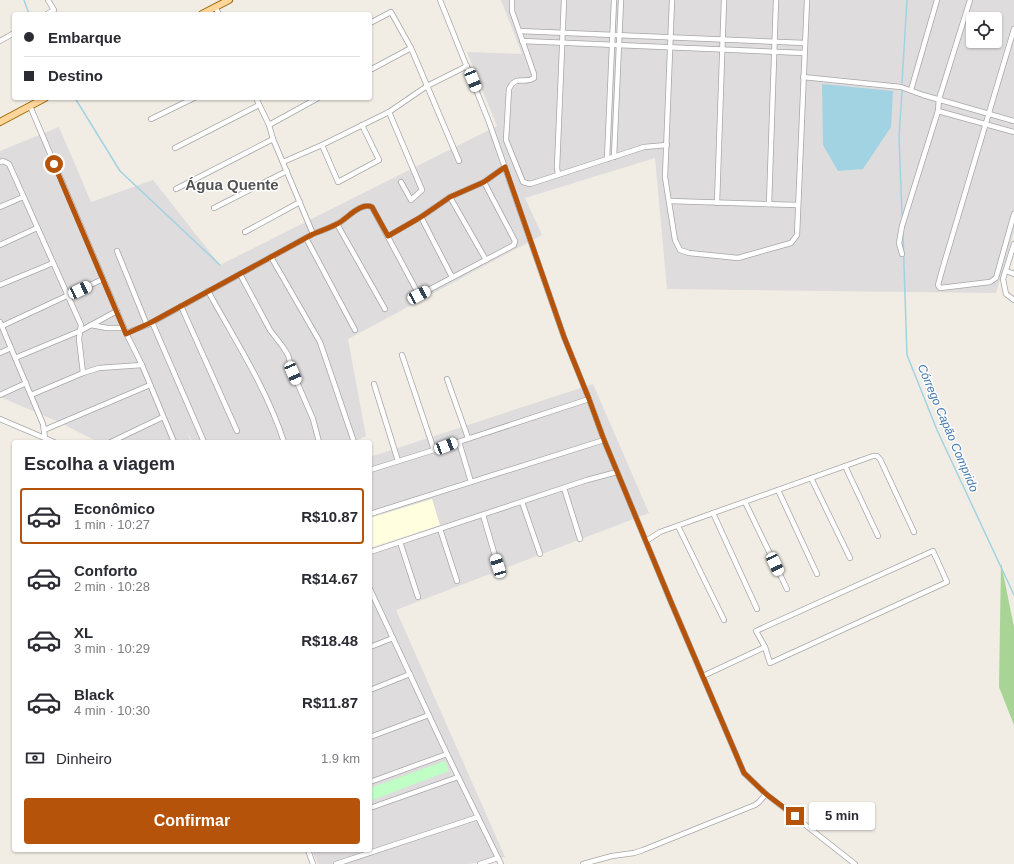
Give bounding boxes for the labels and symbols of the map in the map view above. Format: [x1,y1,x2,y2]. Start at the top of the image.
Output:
car [463,67,483,93]
route start [45,155,63,173]
district label: Água Quente [185,176,279,193]
car [67,279,93,301]
car [406,284,432,306]
car [283,360,303,386]
water label: Córrego Capão Comprido [915,362,981,494]
car [433,436,459,456]
car [764,551,786,577]
car [489,553,507,579]
callout: 5 min [809,802,875,830]
route end [786,807,804,825]

